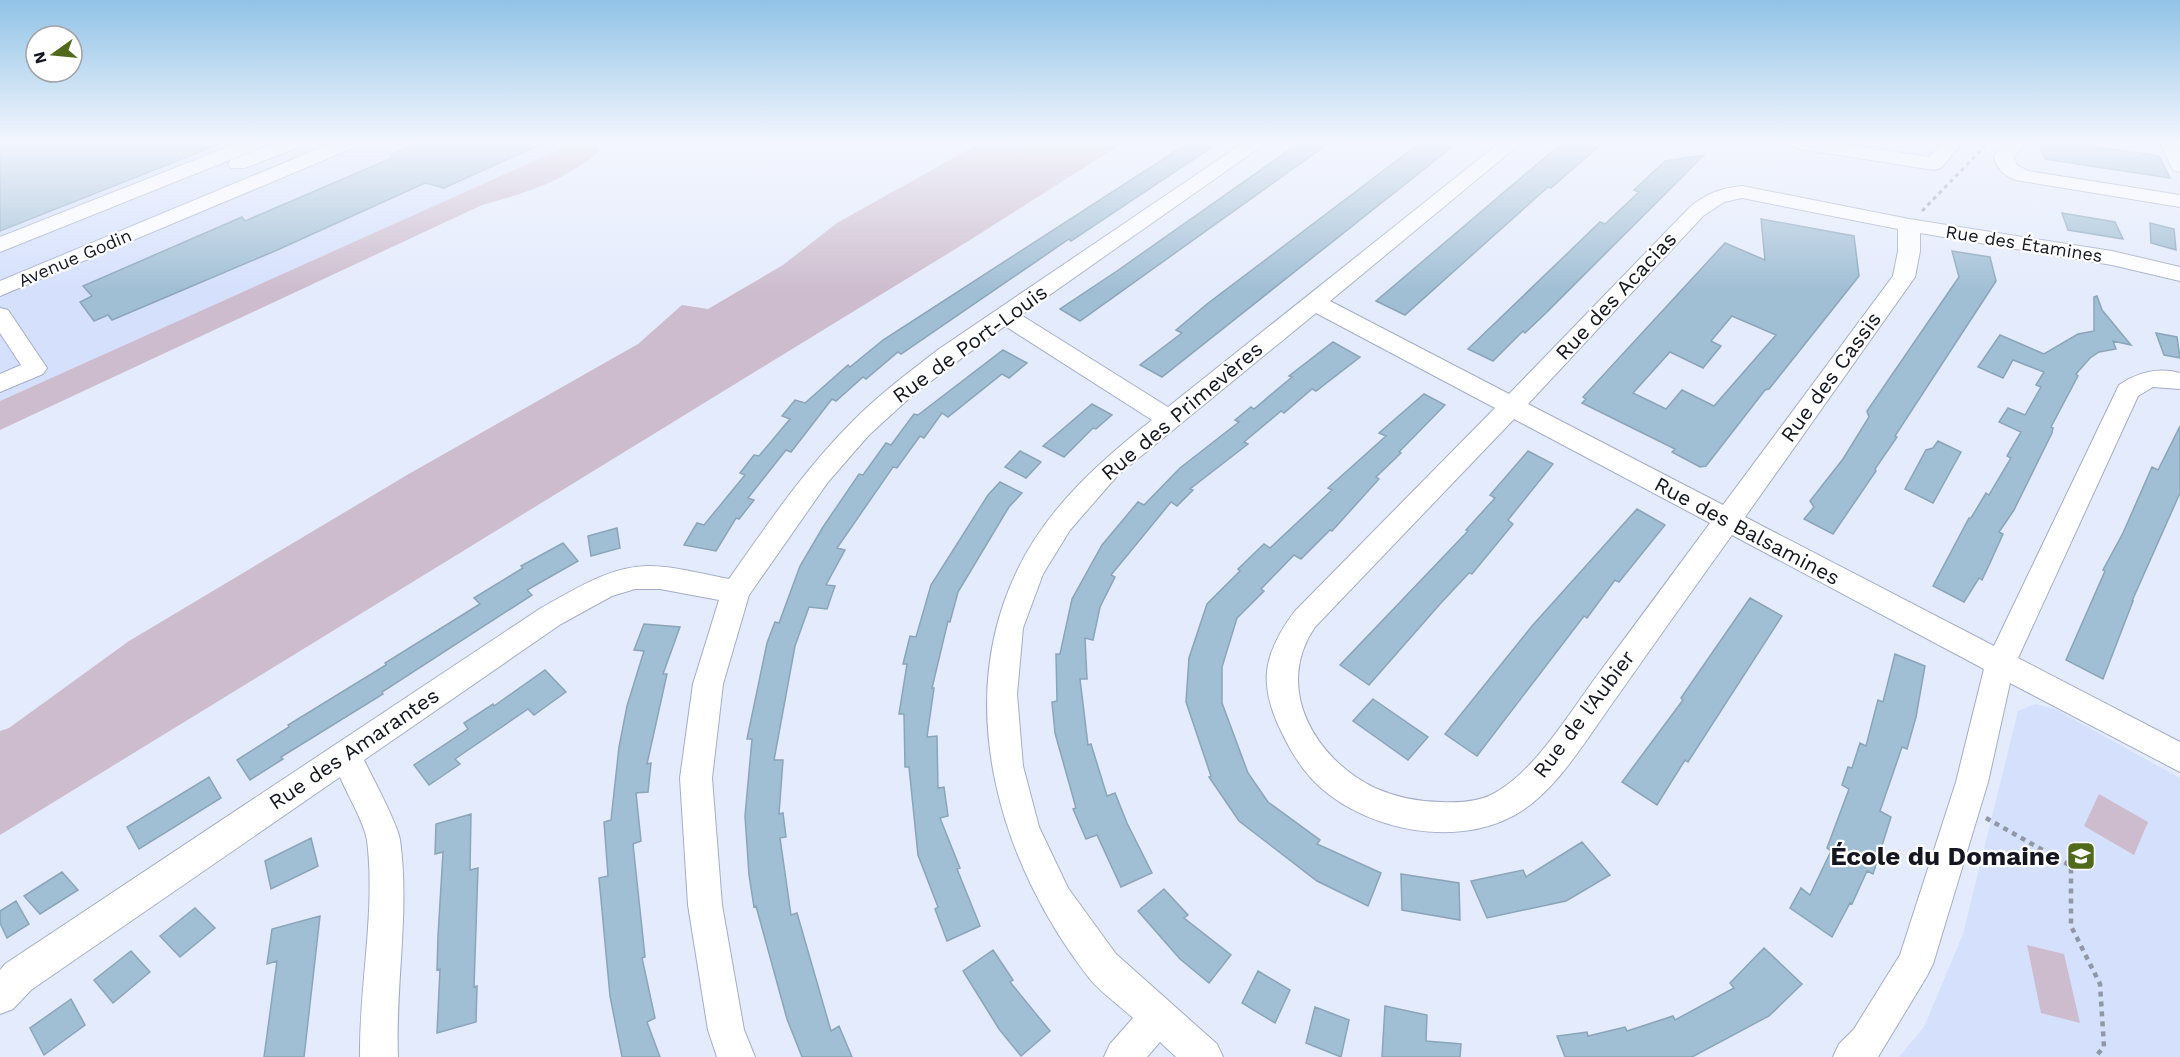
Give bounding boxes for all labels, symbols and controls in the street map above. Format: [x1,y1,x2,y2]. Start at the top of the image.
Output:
north arrow [24,24,84,84]
text: N [29,50,51,66]
street label: Rue des Étamines [1944,221,2104,266]
street label: Avenue Godin [15,224,135,291]
street label: Rue des Acacias [1550,226,1681,365]
street label: Rue de Port-Louis [887,279,1052,408]
street label: Rue des Cassis [1775,307,1886,447]
street label: Rue des Primevères [1096,336,1267,485]
street label: Rue des Balsamines [1650,471,1844,590]
street label: Rue de l'Aubier [1528,645,1640,782]
street label: Rue des Amarantes [264,682,443,815]
school or university icon: École du Domaine [2065,840,2097,872]
place label: École du Domaine [1830,841,2060,871]

